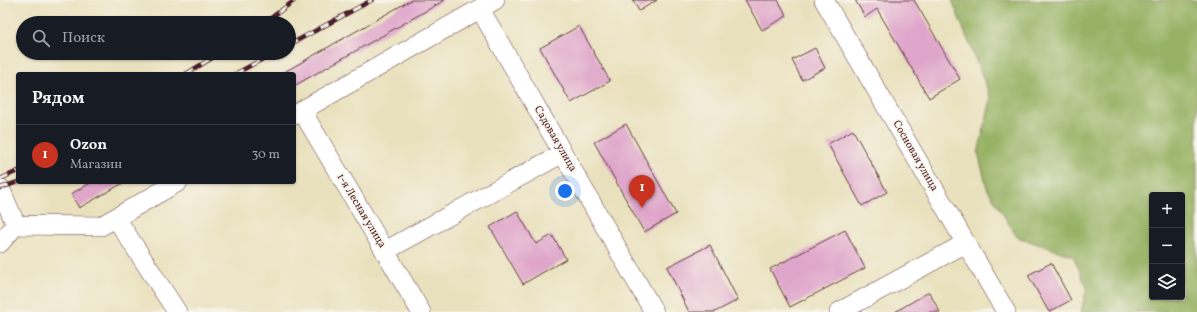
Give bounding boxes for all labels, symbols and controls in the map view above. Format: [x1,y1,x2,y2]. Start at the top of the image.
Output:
search box [16,16,296,60]
icon: search [30,27,52,49]
text: Поиск [62,28,105,49]
text: Рядом [32,87,85,110]
street label: Садовая улица [530,103,580,175]
street label: Сосновая улица [889,118,942,195]
text: Ozon [70,135,107,156]
text: 1 [42,146,48,164]
text: 30 m [252,146,280,164]
text: Магазин [70,156,122,174]
street label: 1-я Лесная улица [333,171,389,251]
pin: 1 [629,175,655,208]
your location [555,181,575,201]
map controls [1149,192,1185,300]
button: + [1149,192,1185,228]
button: − [1149,228,1185,264]
button: layers [1149,264,1185,300]

